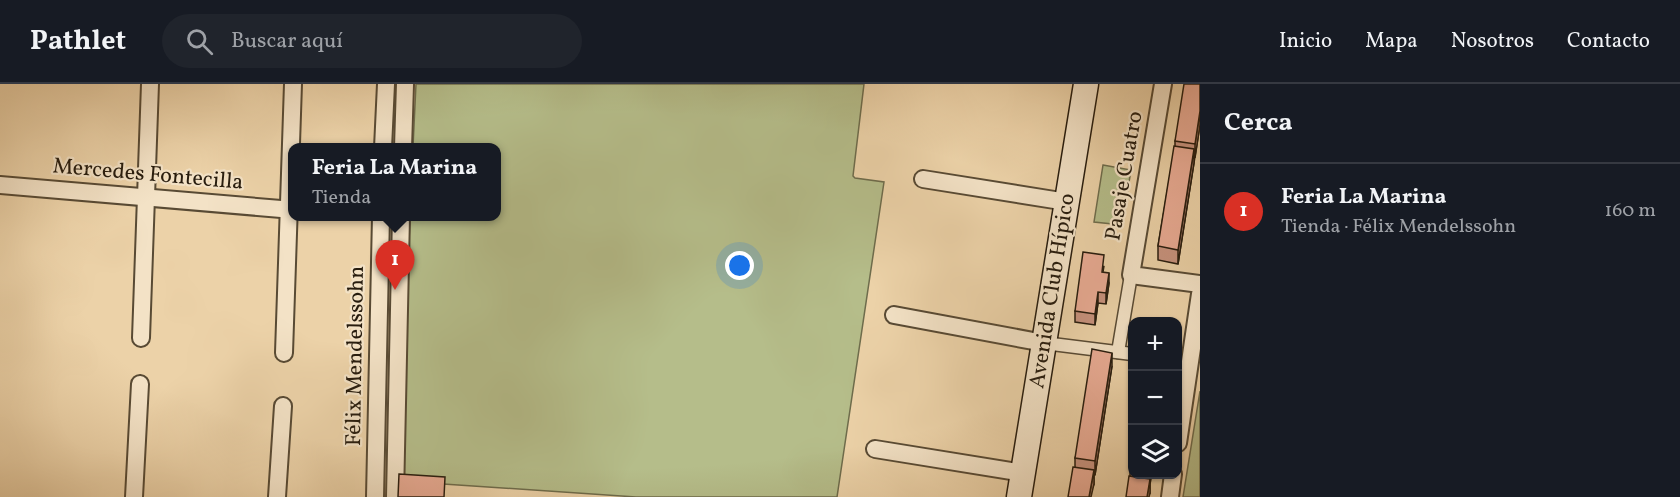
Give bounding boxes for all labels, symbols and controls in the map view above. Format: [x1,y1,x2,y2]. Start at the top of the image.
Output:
search box [162,14,582,68]
text: Pathlet [30,22,126,61]
icon: search [183,25,216,58]
text: Buscar aquí [231,26,343,57]
text: Inicio [1279,27,1332,56]
text: Mapa [1365,27,1418,56]
text: Nosotros [1451,27,1534,56]
text: Contacto [1567,27,1650,56]
text: Cerca [1224,105,1293,141]
street label: Pasaje Cuatro [1098,109,1152,243]
popup [288,143,501,221]
street label: Mercedes Fontecilla [51,151,245,199]
text: Feria La Marina [312,153,477,184]
text: Feria La Marina [1281,182,1446,213]
text: Tienda [312,184,371,212]
street label: Avenida Club Hípico [1022,191,1084,391]
text: 1 [1239,197,1248,225]
text: 160 m [1604,197,1656,225]
text: Tienda · Félix Mendelssohn [1281,213,1516,241]
pin: 1 [376,240,414,290]
your location [725,251,754,280]
street label: Félix Mendelssohn [339,266,373,446]
map controls [1128,317,1182,479]
button: + [1128,317,1182,371]
button: − [1128,371,1182,425]
button: layers [1128,425,1182,479]

